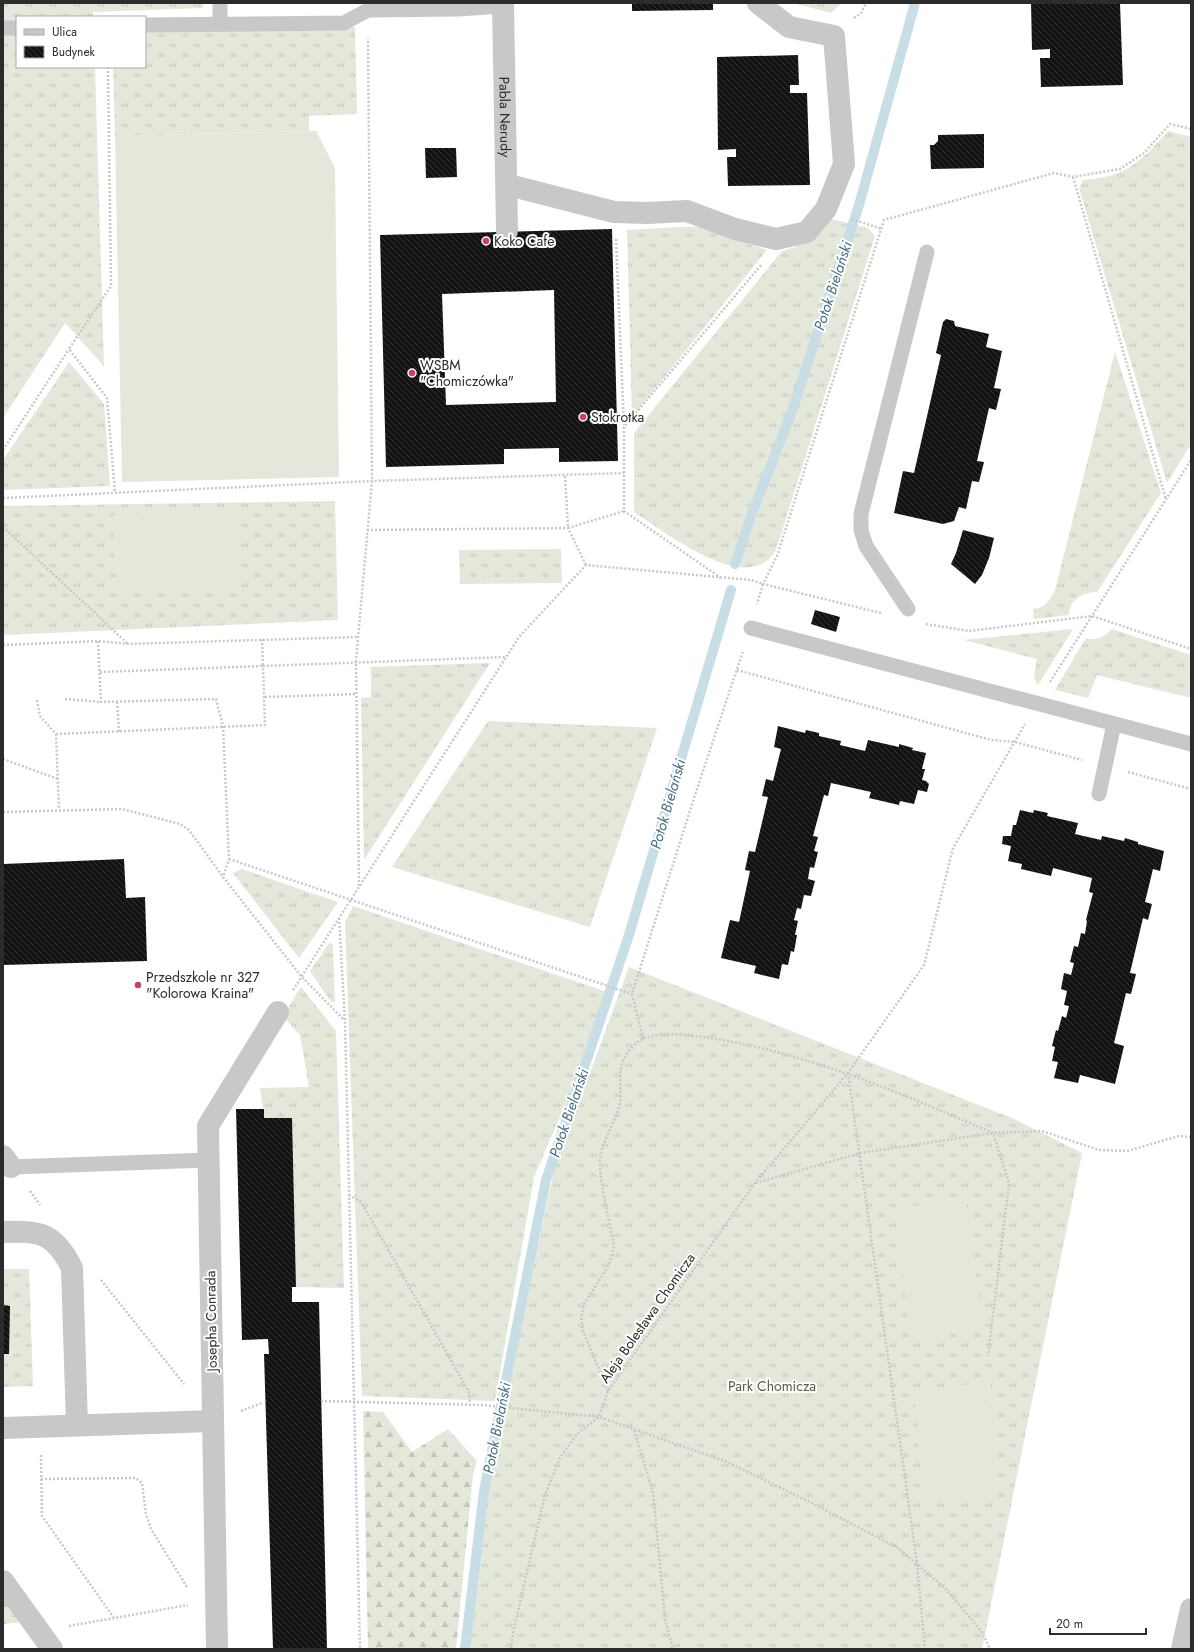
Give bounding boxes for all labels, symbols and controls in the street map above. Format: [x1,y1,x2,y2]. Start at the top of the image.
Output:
legend [16,16,146,68]
text: Ulica [52,23,77,41]
text: Budynek [52,43,96,61]
street label: Pabla Nerudy [494,77,516,158]
place label: Koko Cafe [494,231,554,251]
marker: Koko Cafe [481,236,491,246]
water label: Potok Bielański [808,238,858,333]
place label: WSBM "Chomiczówka" [420,355,514,391]
marker: WSBM "Chomiczówka" [407,368,417,378]
place label: Stokrotka [591,407,644,427]
marker: Stokrotka [578,412,588,422]
water label: Potok Bielański [645,756,691,852]
place label: Przedszkole nr 327 "Kolorowa Kraina" [146,967,260,1003]
marker: Przedszkole nr 327 "Kolorowa Kraina" [133,980,143,990]
water label: Potok Bielański [544,1065,595,1160]
street label: Aleja Bolesława Chomicza [594,1249,700,1387]
street label: Josepha Conrada [200,1270,222,1374]
park label: Park Chomicza [728,1376,816,1396]
water label: Potok Bielański [477,1380,517,1476]
scale bar [1050,1610,1146,1636]
text: 20 m [1056,1615,1083,1633]

